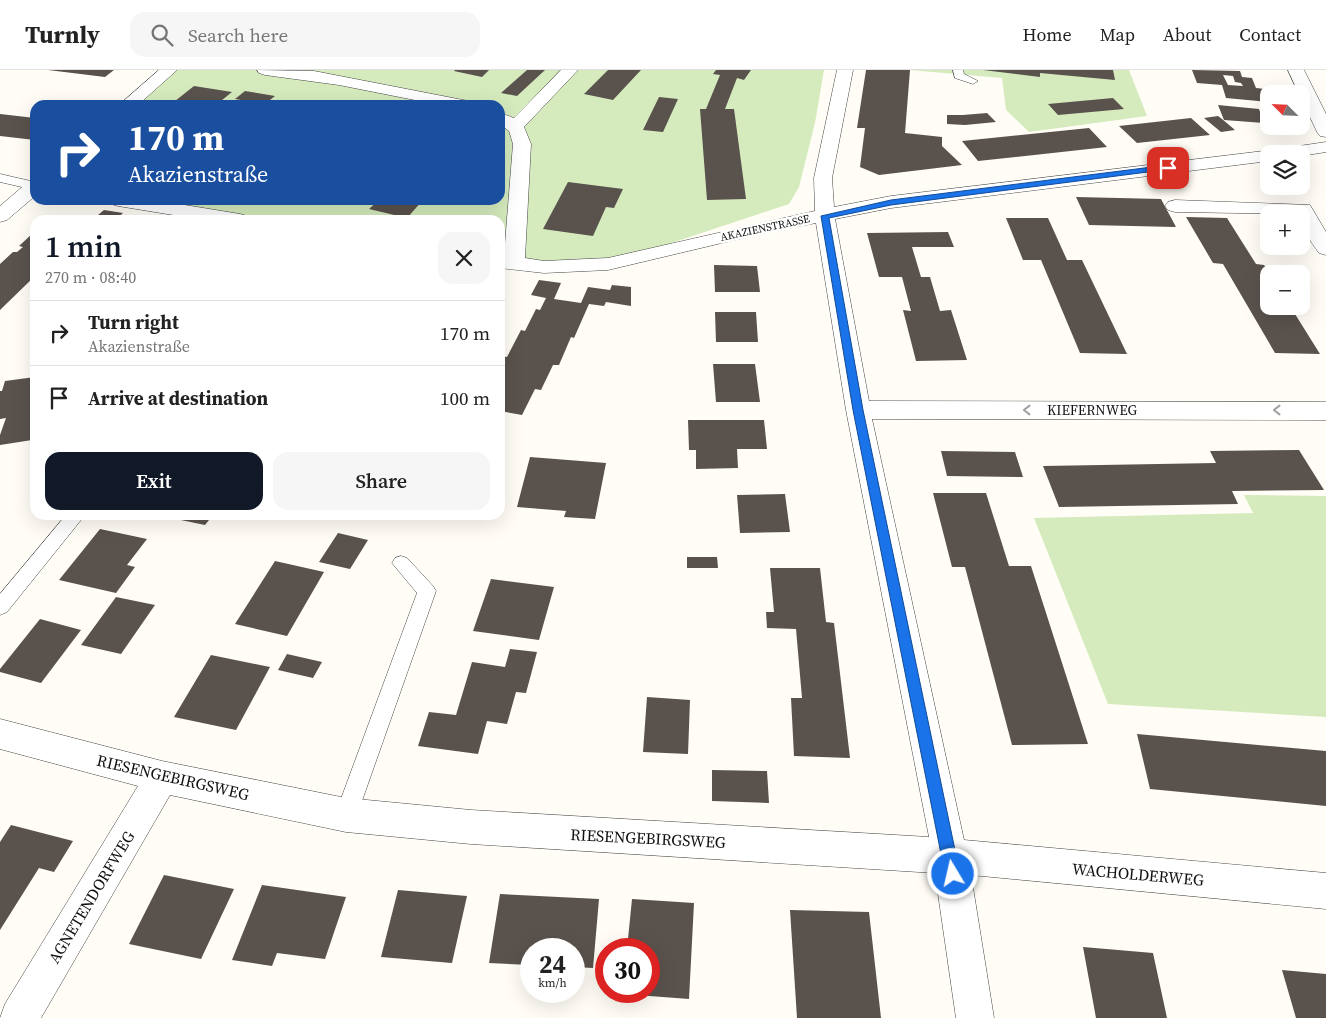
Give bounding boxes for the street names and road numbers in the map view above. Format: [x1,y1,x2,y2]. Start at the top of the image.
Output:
street label: AKAZIENSTRASSE [719,211,811,245]
street label: KIEFERNWEG [1047,400,1138,420]
street label: RIESENGEBIRGSWEG [95,749,251,805]
street label: RIESENGEBIRGSWEG [570,823,726,853]
street label: AGNETENDORFWEG [43,826,139,967]
street label: WACHOLDERWEG [1071,857,1205,891]

